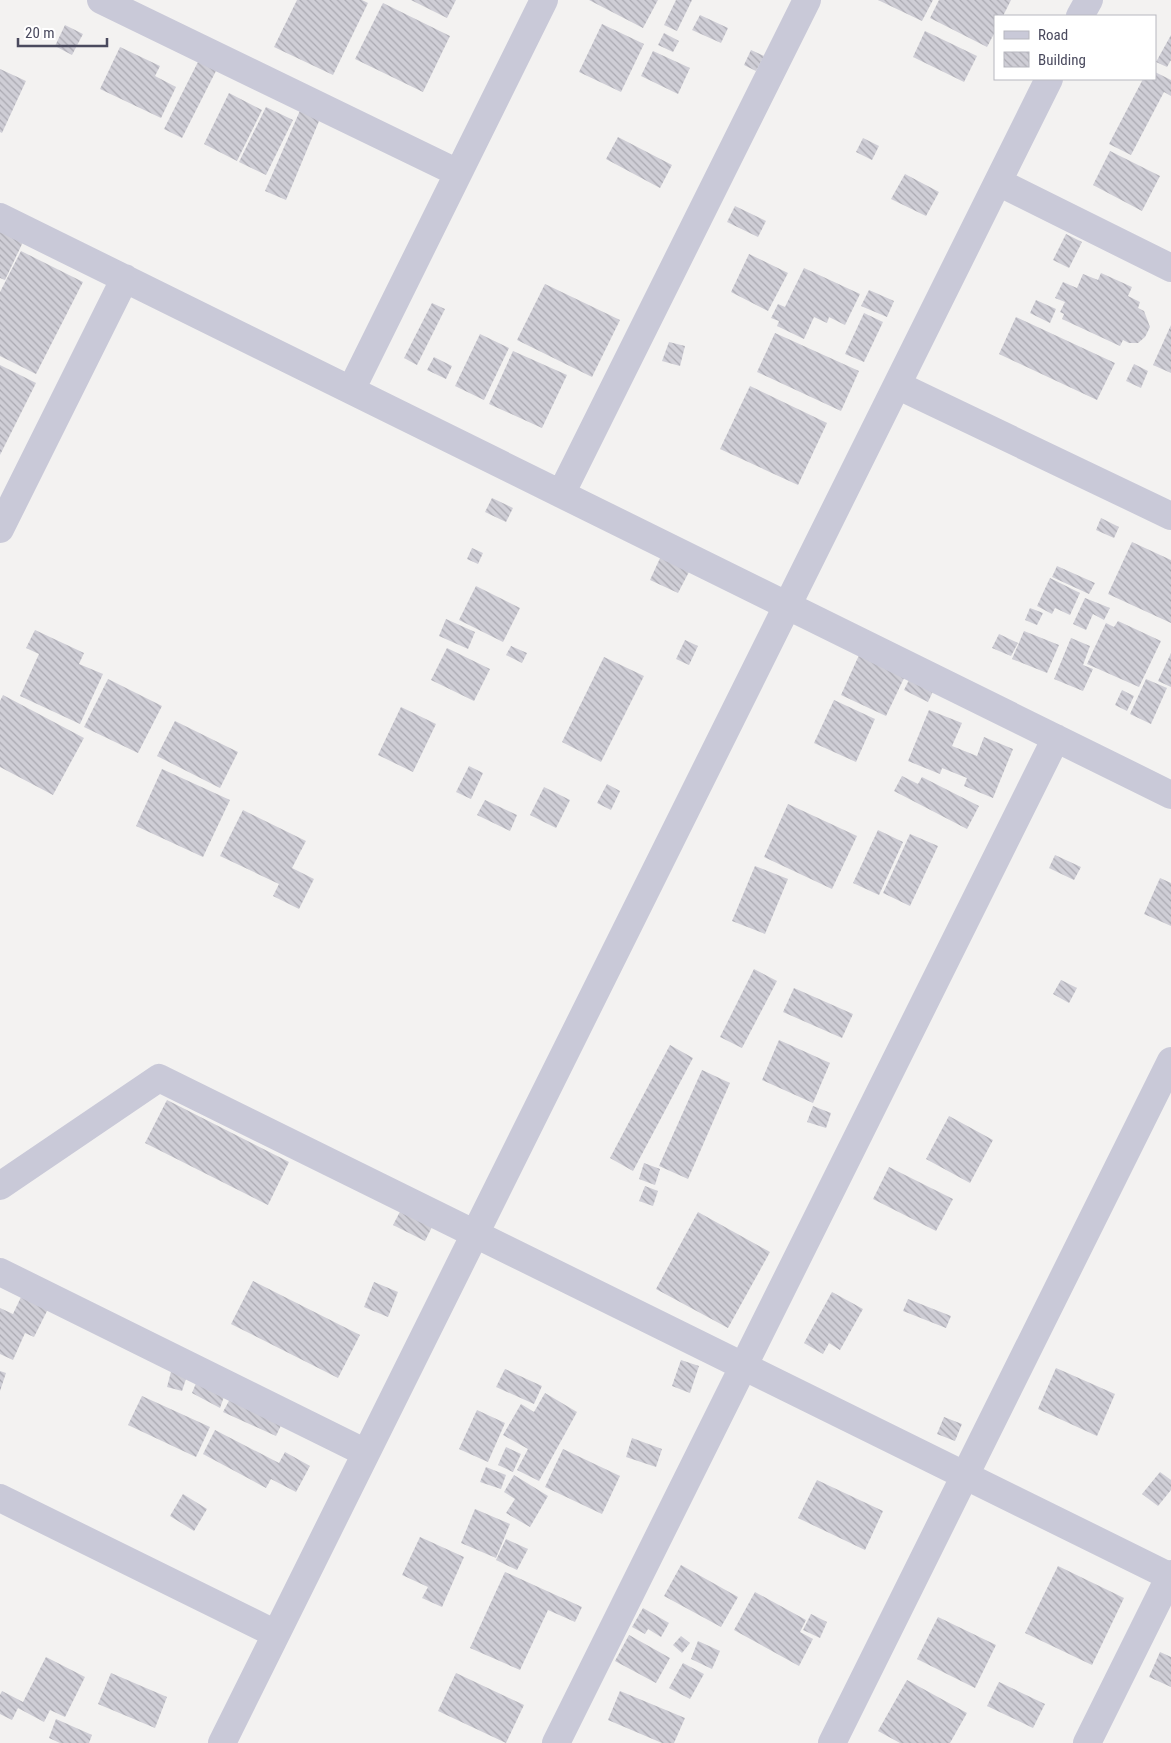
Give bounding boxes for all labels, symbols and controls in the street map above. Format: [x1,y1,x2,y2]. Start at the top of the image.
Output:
scale bar [18,15,106,47]
legend [994,15,1156,80]
text: 20 m [25,24,55,42]
text: Road [1038,26,1068,44]
text: Building [1038,51,1086,69]

